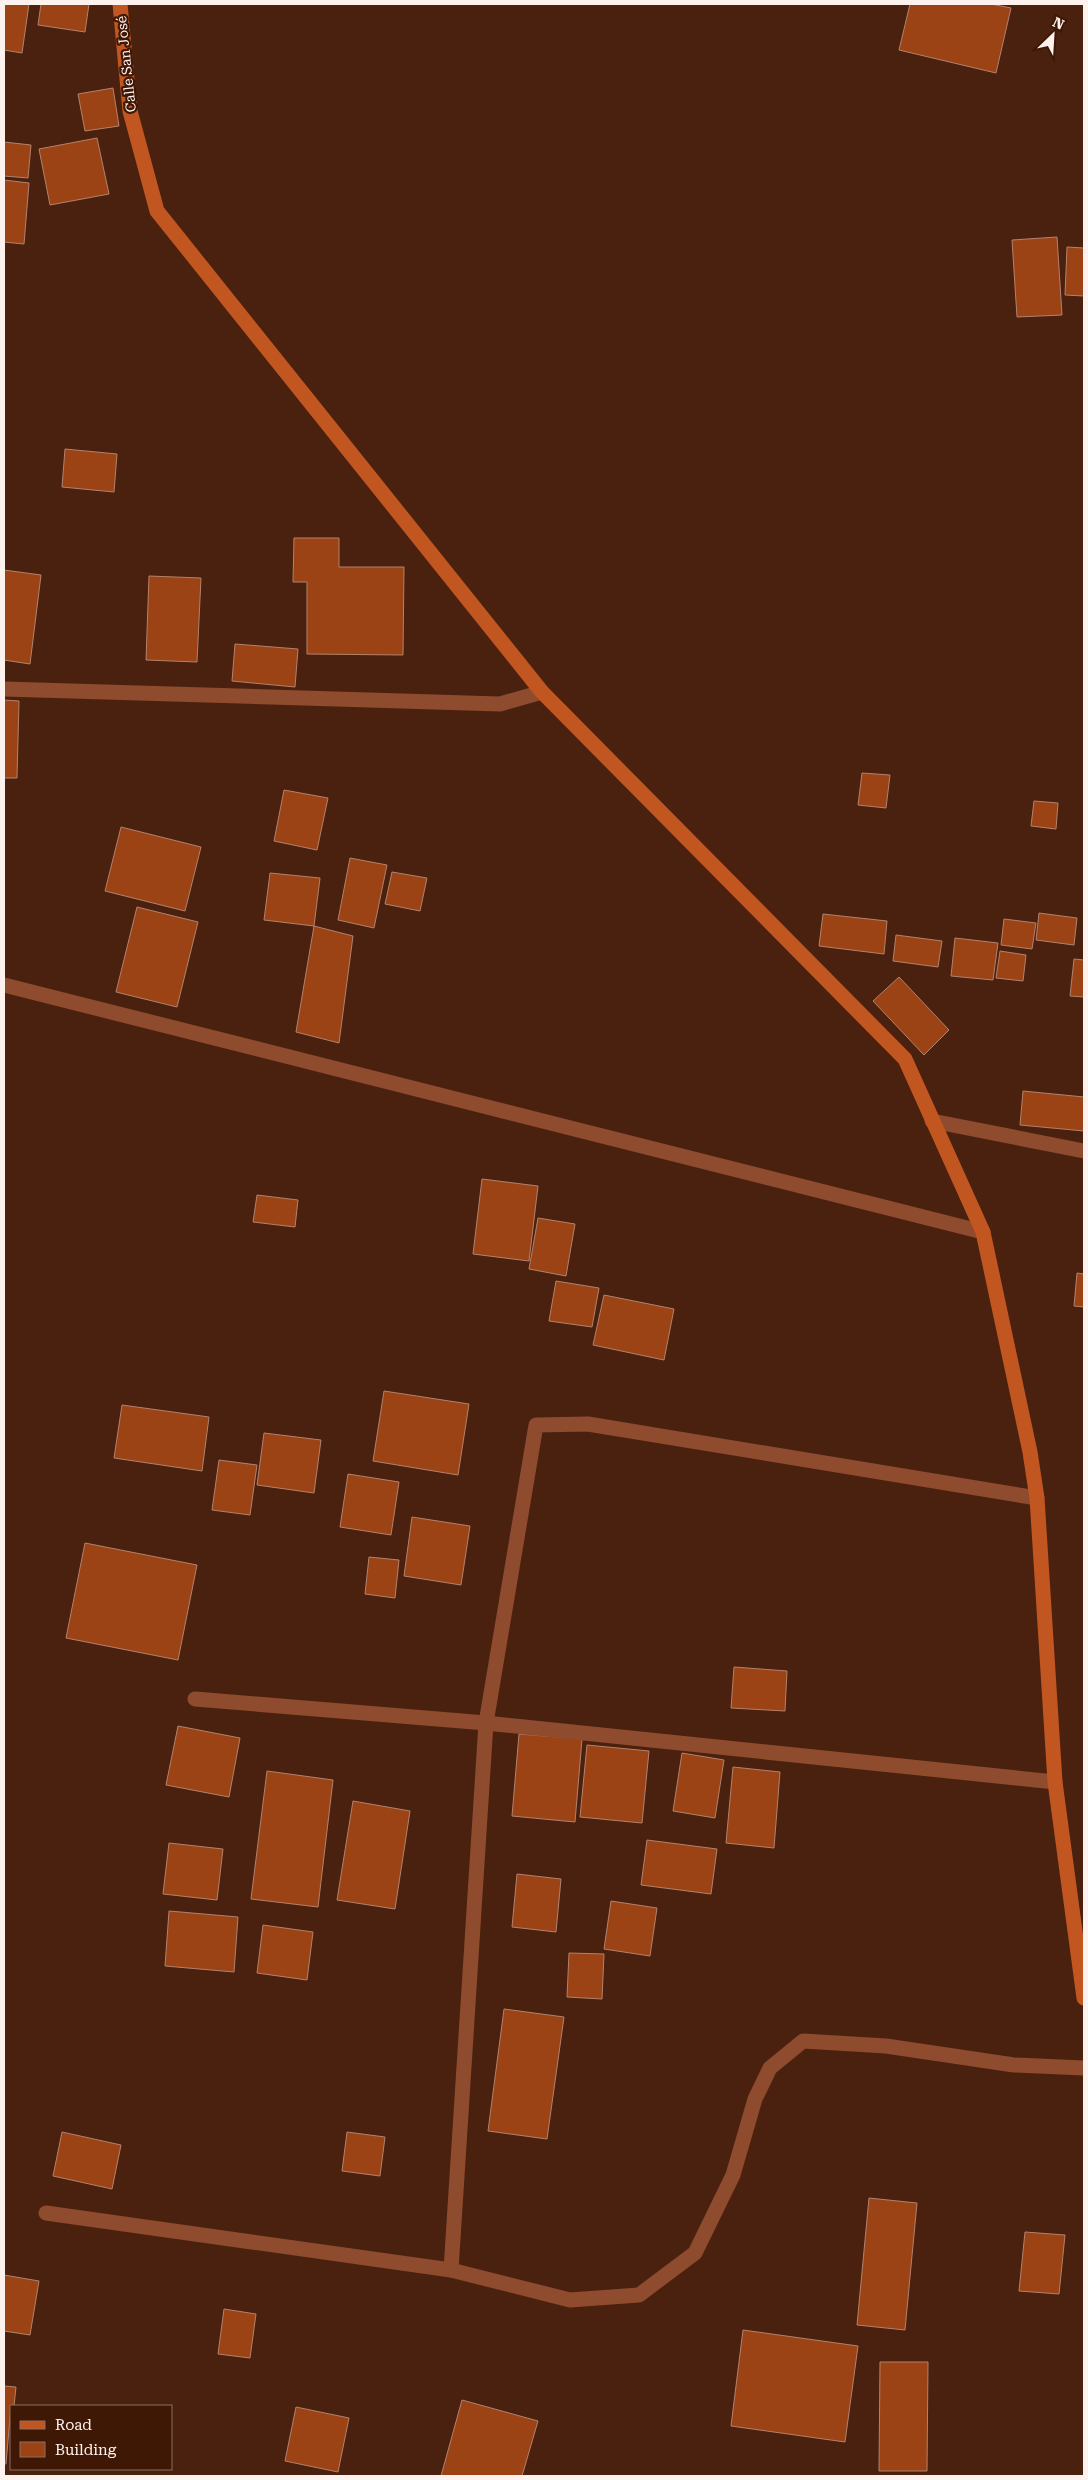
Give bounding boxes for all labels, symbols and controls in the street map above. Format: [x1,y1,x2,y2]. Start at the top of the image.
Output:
north arrow [1028,10,1078,60]
text: N [1050,14,1067,33]
street label: Calle San José [113,15,139,113]
legend [10,2405,172,2470]
text: Road [55,2416,92,2434]
text: Building [55,2441,117,2459]

